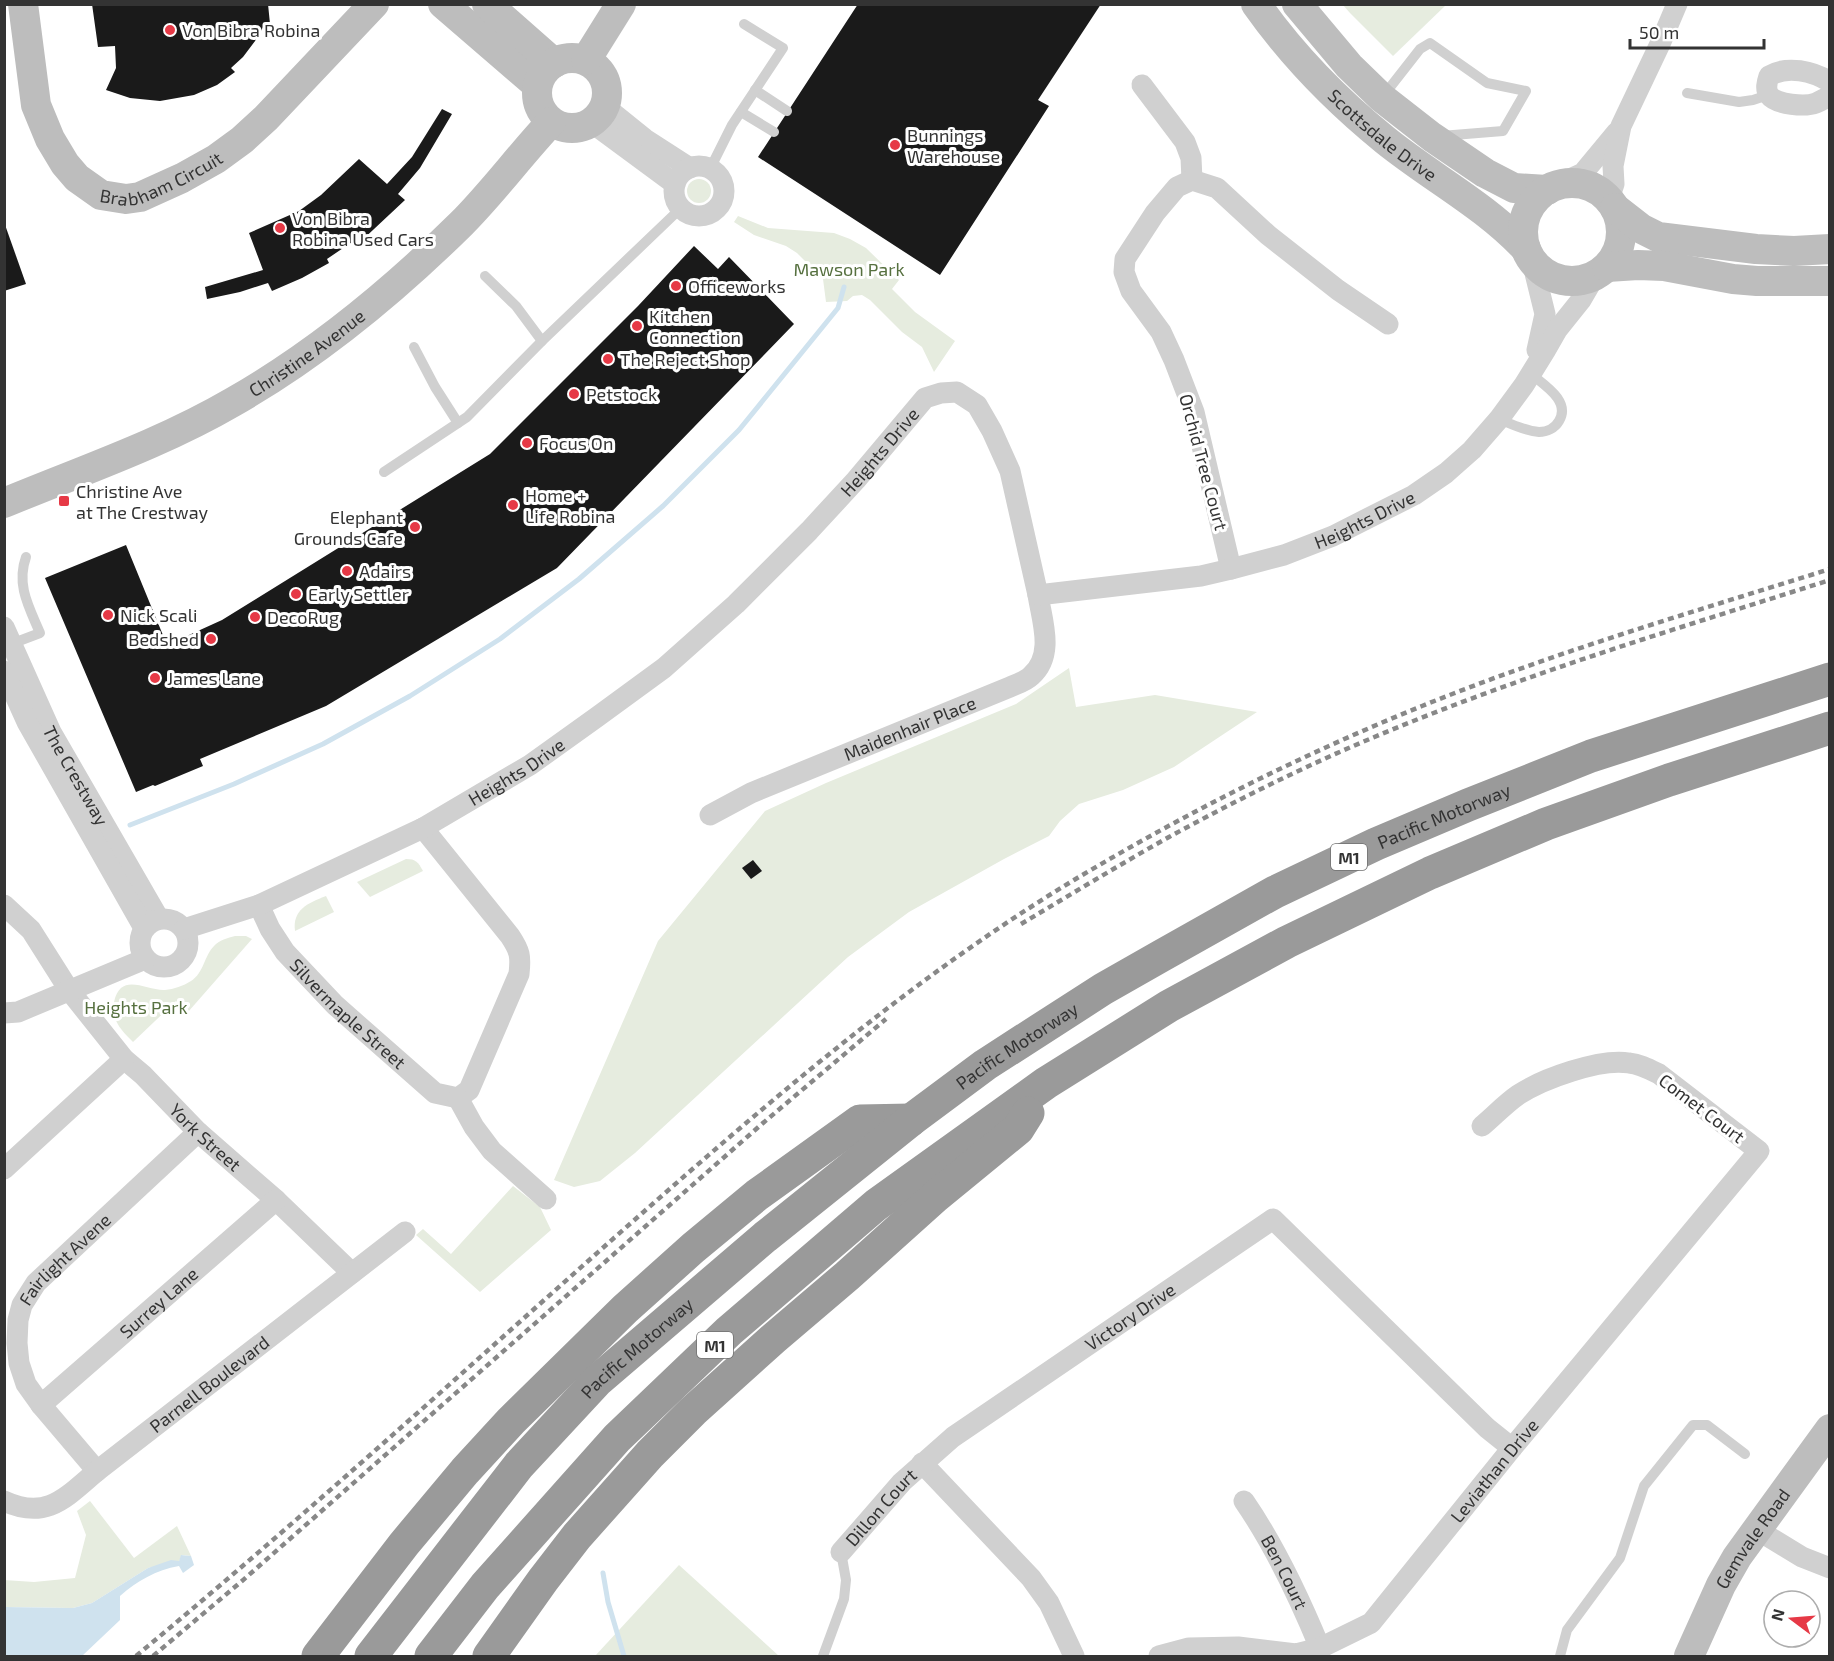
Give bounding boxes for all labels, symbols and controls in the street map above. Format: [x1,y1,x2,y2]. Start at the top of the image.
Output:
scale bar [1630,12,1764,50]
place label: Von Bibra Robina [182,19,320,41]
text: 50 m [1639,21,1679,43]
marker: Von Bibra Robina [163,23,177,37]
street label: Scottsdale Drive [1324,84,1441,186]
place label: Bunnings Warehouse [907,124,1000,167]
marker: Bunnings Warehouse [888,138,902,152]
street label: Brabham Circuit [98,147,227,210]
place label: Von Bibra Robina Used Cars [292,207,434,250]
marker: Von Bibra Robina Used Cars [273,221,287,235]
park label: Mawson Park [793,258,905,280]
place label: Officeworks [688,275,786,297]
marker: Officeworks [669,279,683,293]
street label: Christine Avenue [245,304,369,401]
place label: Kitchen Connection [649,305,741,348]
marker: Kitchen Connection [630,319,644,333]
place label: The Reject Shop [620,348,750,370]
marker: The Reject Shop [601,352,615,366]
place label: Petstock [586,383,657,405]
marker: Petstock [567,387,581,401]
street label: Orchid Tree Court [1175,391,1233,533]
street label: Heights Drive [836,403,923,501]
place label: Focus On [539,432,613,454]
marker: Focus On [520,436,534,450]
place label: Christine Ave at The Crestway [76,480,209,523]
place label: Home + Life Robina [525,484,615,527]
street label: Heights Drive [1311,485,1418,553]
marker: Christine Ave at The Crestway [57,494,71,508]
marker: Home + Life Robina [506,498,520,512]
place label: Elephant Grounds Cafe [294,506,403,549]
marker: Elephant Grounds Cafe [408,520,422,534]
place label: Adairs [359,560,411,582]
marker: Adairs [340,564,354,578]
place label: Early Settler [308,583,409,605]
marker: Early Settler [289,587,303,601]
place label: Nick Scali [120,604,198,626]
place label: DecoRug [267,606,339,628]
marker: Nick Scali [101,608,115,622]
marker: DecoRug [248,610,262,624]
place label: Bedshed [128,628,199,650]
marker: Bedshed [204,632,218,646]
place label: James Lane [167,667,261,689]
marker: James Lane [148,671,162,685]
street label: Maidenhair Place [840,691,979,765]
street label: The Crestway [39,722,114,830]
street label: Heights Drive [464,733,569,810]
street label: Pacific Motorway [1374,778,1514,853]
road number: M1 [1331,844,1367,870]
street label: Silvermaple Street [286,954,411,1073]
park label: Heights Park [84,996,188,1018]
street label: Pacific Motorway [951,997,1082,1094]
street label: Comet Court [1655,1069,1749,1147]
street label: York Street [165,1099,246,1176]
street label: Fairlight Avene [14,1208,115,1309]
street label: Surrey Lane [115,1262,202,1343]
street label: Victory Drive [1081,1278,1179,1355]
street label: Pacific Motorway [576,1292,698,1403]
street label: Parnell Boulevard [145,1331,273,1437]
road number: M1 [697,1332,733,1358]
street label: Leviathan Drive [1445,1414,1543,1527]
street label: Dillon Court [840,1463,921,1550]
street label: Gemvale Road [1710,1484,1794,1592]
street label: Ben Court [1257,1531,1313,1613]
north arrow [1762,1589,1822,1649]
text: N [1766,1607,1788,1623]

